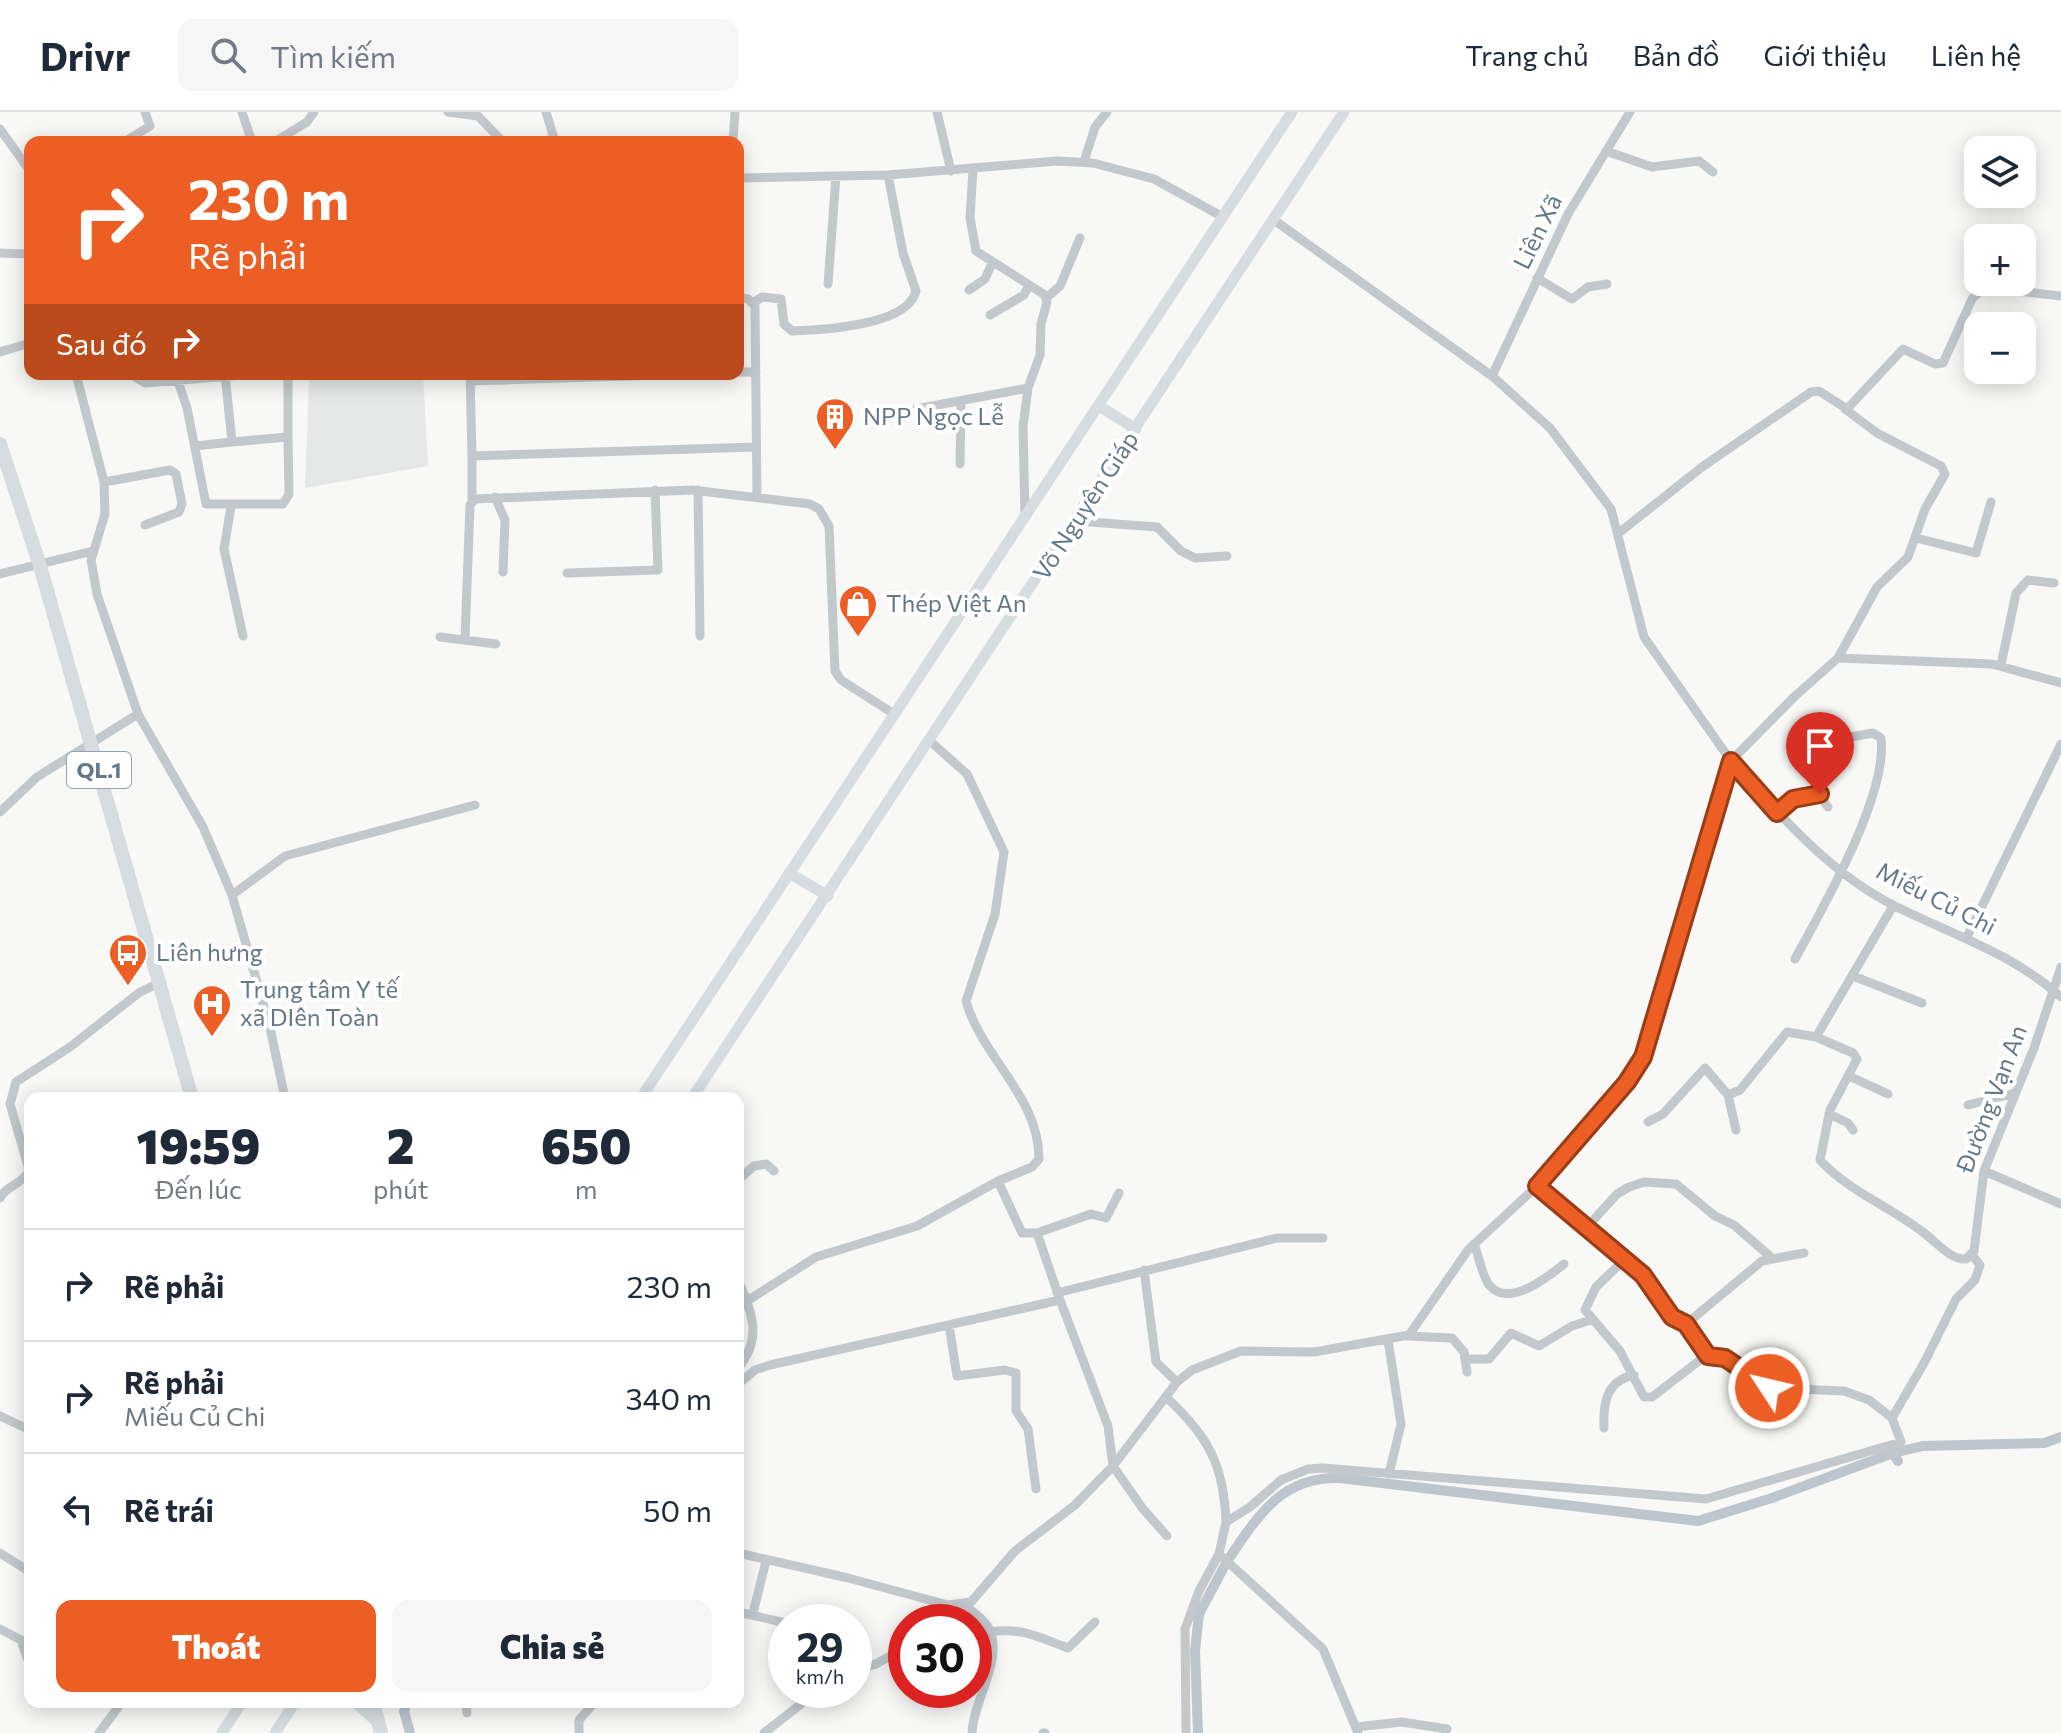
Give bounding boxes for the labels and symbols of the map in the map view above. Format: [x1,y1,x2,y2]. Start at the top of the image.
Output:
street label: Liên Xã [1506,189,1567,273]
building icon: NPP Ngọc Lễ [814,396,856,451]
place label: NPP Ngọc Lễ [863,401,1004,430]
street label: Võ Nguyên Giáp [1026,425,1144,585]
shop icon: Thép Việt An [837,583,879,638]
place label: Thép Việt An [886,588,1026,617]
pin [1786,712,1854,794]
road number: QL.1 [67,752,131,788]
street label: Miếu Củ Chi [1872,855,2001,940]
bus stop icon: Liên hưng [107,932,149,987]
place label: Liên hưng [156,937,263,966]
place label: Trung tâm Y tế xã DIên Toàn [240,974,400,1031]
hospital icon: Trung tâm Y tế xã DIên Toàn [191,983,233,1038]
street label: Đường Vạn An [1949,1021,2032,1177]
position arrow [1727,1346,1811,1430]
speed limit sign: 30 [888,1604,992,1708]

